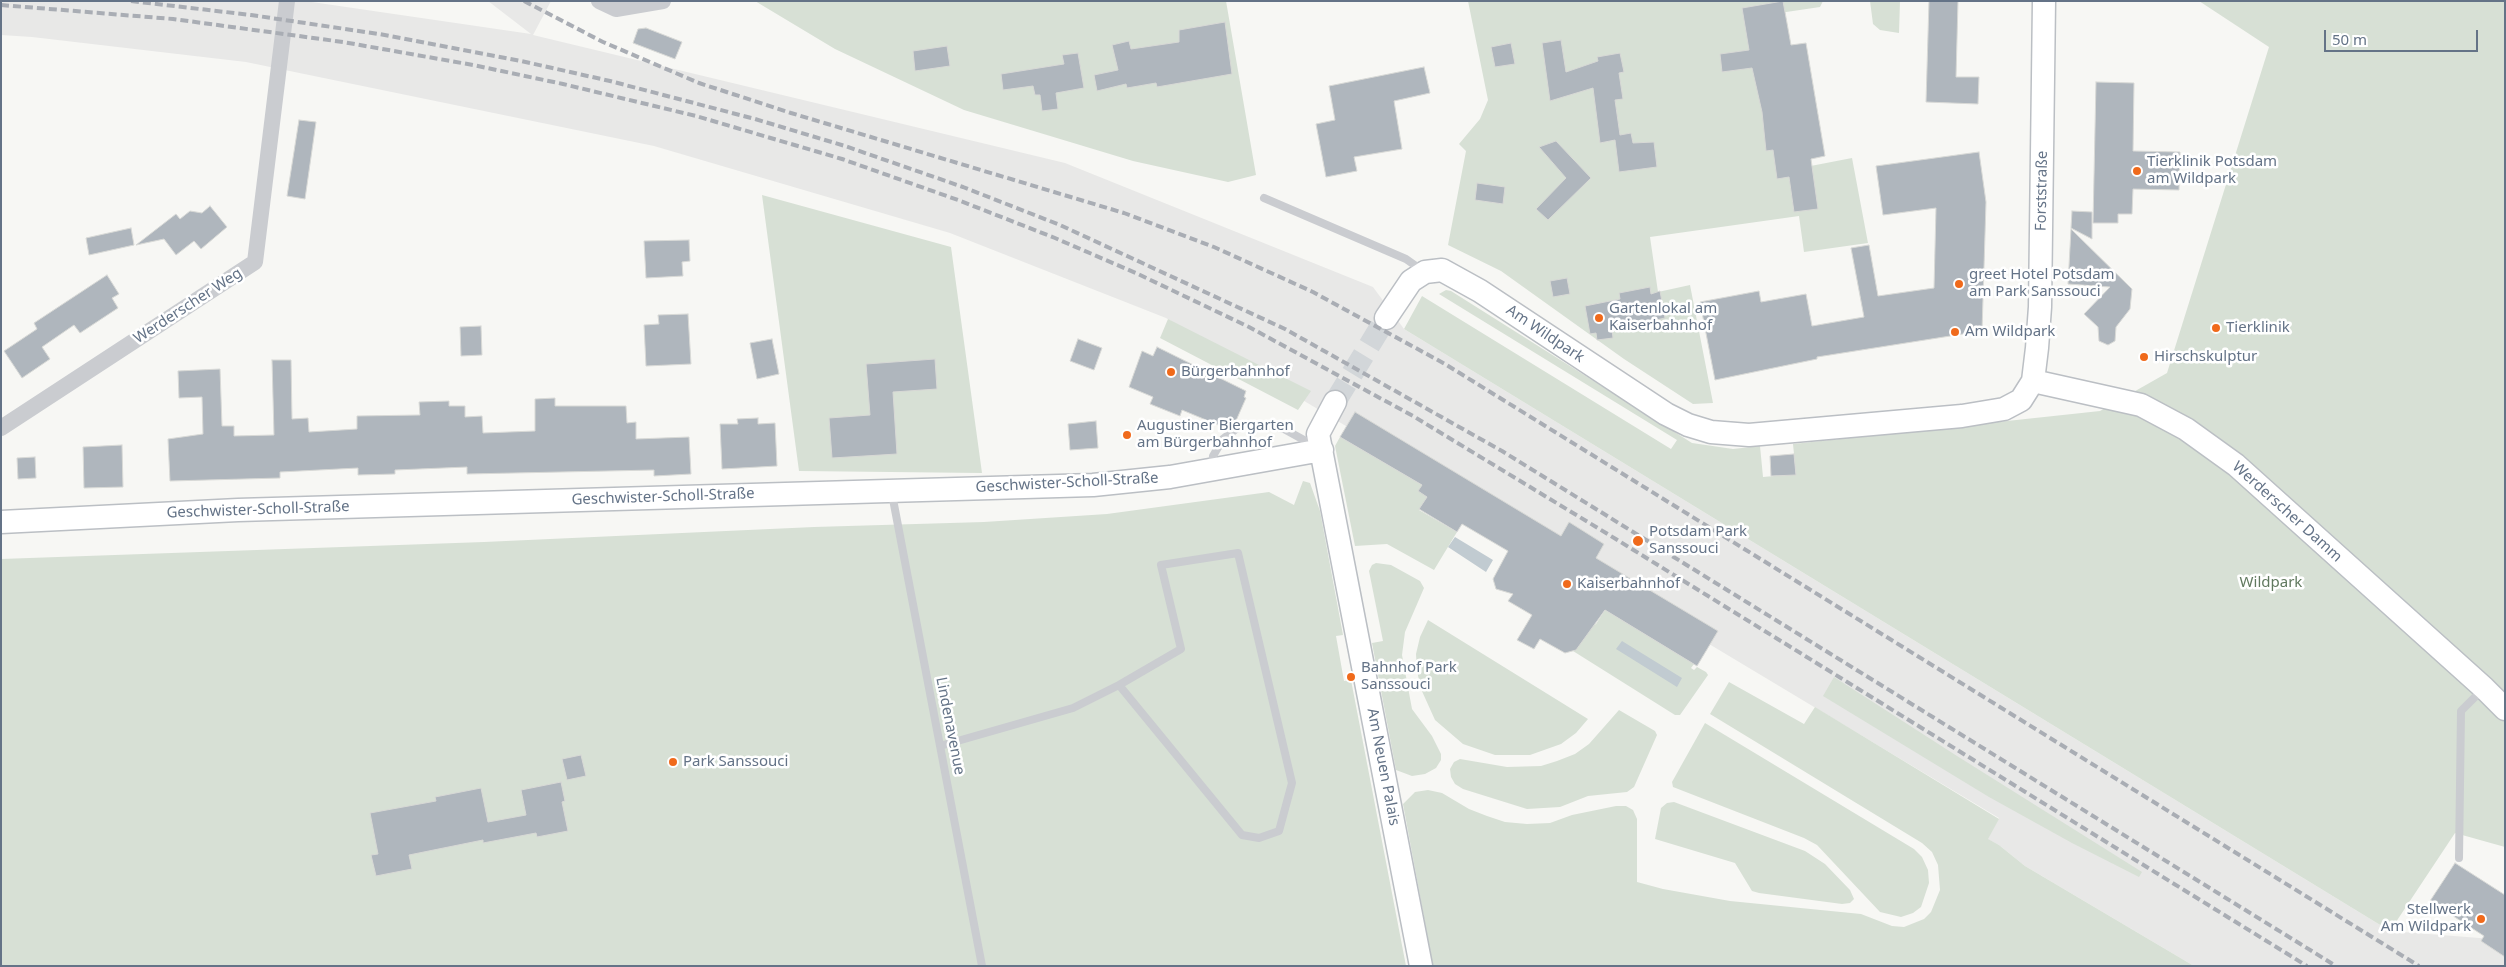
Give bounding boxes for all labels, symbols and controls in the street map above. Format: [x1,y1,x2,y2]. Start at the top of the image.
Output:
scale bar [2326,20,2480,52]
text: 50 m [2332,29,2367,49]
street label: Forststraße [2032,151,2052,231]
place label: Tierklinik Potsdam am Wildpark [2147,153,2277,188]
marker: Tierklinik Potsdam am Wildpark [2131,165,2143,177]
street label: Werderscher Weg [131,264,245,348]
place label: greet Hotel Potsdam am Park Sanssouci [1969,266,2115,301]
marker: greet Hotel Potsdam am Park Sanssouci [1953,278,1965,290]
place label: Gartenlokal am Kaiserbahnhof [1609,300,1717,335]
street label: Am Wildpark [1503,301,1587,367]
marker: Gartenlokal am Kaiserbahnhof [1593,312,1605,324]
place label: Tierklinik [2226,319,2290,337]
marker: Tierklinik [2210,322,2222,334]
place label: Am Wildpark [1965,323,2055,341]
marker: Am Wildpark [1949,326,1961,338]
place label: Hirschskulptur [2154,348,2257,366]
marker: Hirschskulptur [2138,351,2150,363]
place label: Bürgerbahnhof [1181,363,1290,381]
marker: Bürgerbahnhof [1165,366,1177,378]
place label: Augustiner Biergarten am Bürgerbahnhof [1137,417,1294,452]
marker: Augustiner Biergarten am Bürgerbahnhof [1121,429,1133,441]
street label: Werderscher Damm [2228,458,2346,566]
street label: Geschwister-Scholl-Straße [975,469,1159,497]
street label: Geschwister-Scholl-Straße [571,485,755,509]
street label: Geschwister-Scholl-Straße [166,498,350,522]
place label: Potsdam Park Sanssouci [1649,523,1747,558]
marker: Potsdam Park Sanssouci [1631,534,1645,548]
park label: Wildpark [2240,574,2302,592]
place label: Kaiserbahnhof [1577,575,1680,593]
marker: Kaiserbahnhof [1561,578,1573,590]
place label: Bahnhof Park Sanssouci [1361,659,1457,694]
marker: Bahnhof Park Sanssouci [1345,671,1357,683]
street label: Lindenavenue [932,675,968,777]
street label: Am Neuen Palais [1363,707,1403,827]
place label: Park Sanssouci [683,753,788,771]
marker: Park Sanssouci [667,756,679,768]
place label: Stellwerk Am Wildpark [2381,901,2471,936]
marker: Stellwerk Am Wildpark [2475,913,2487,925]

